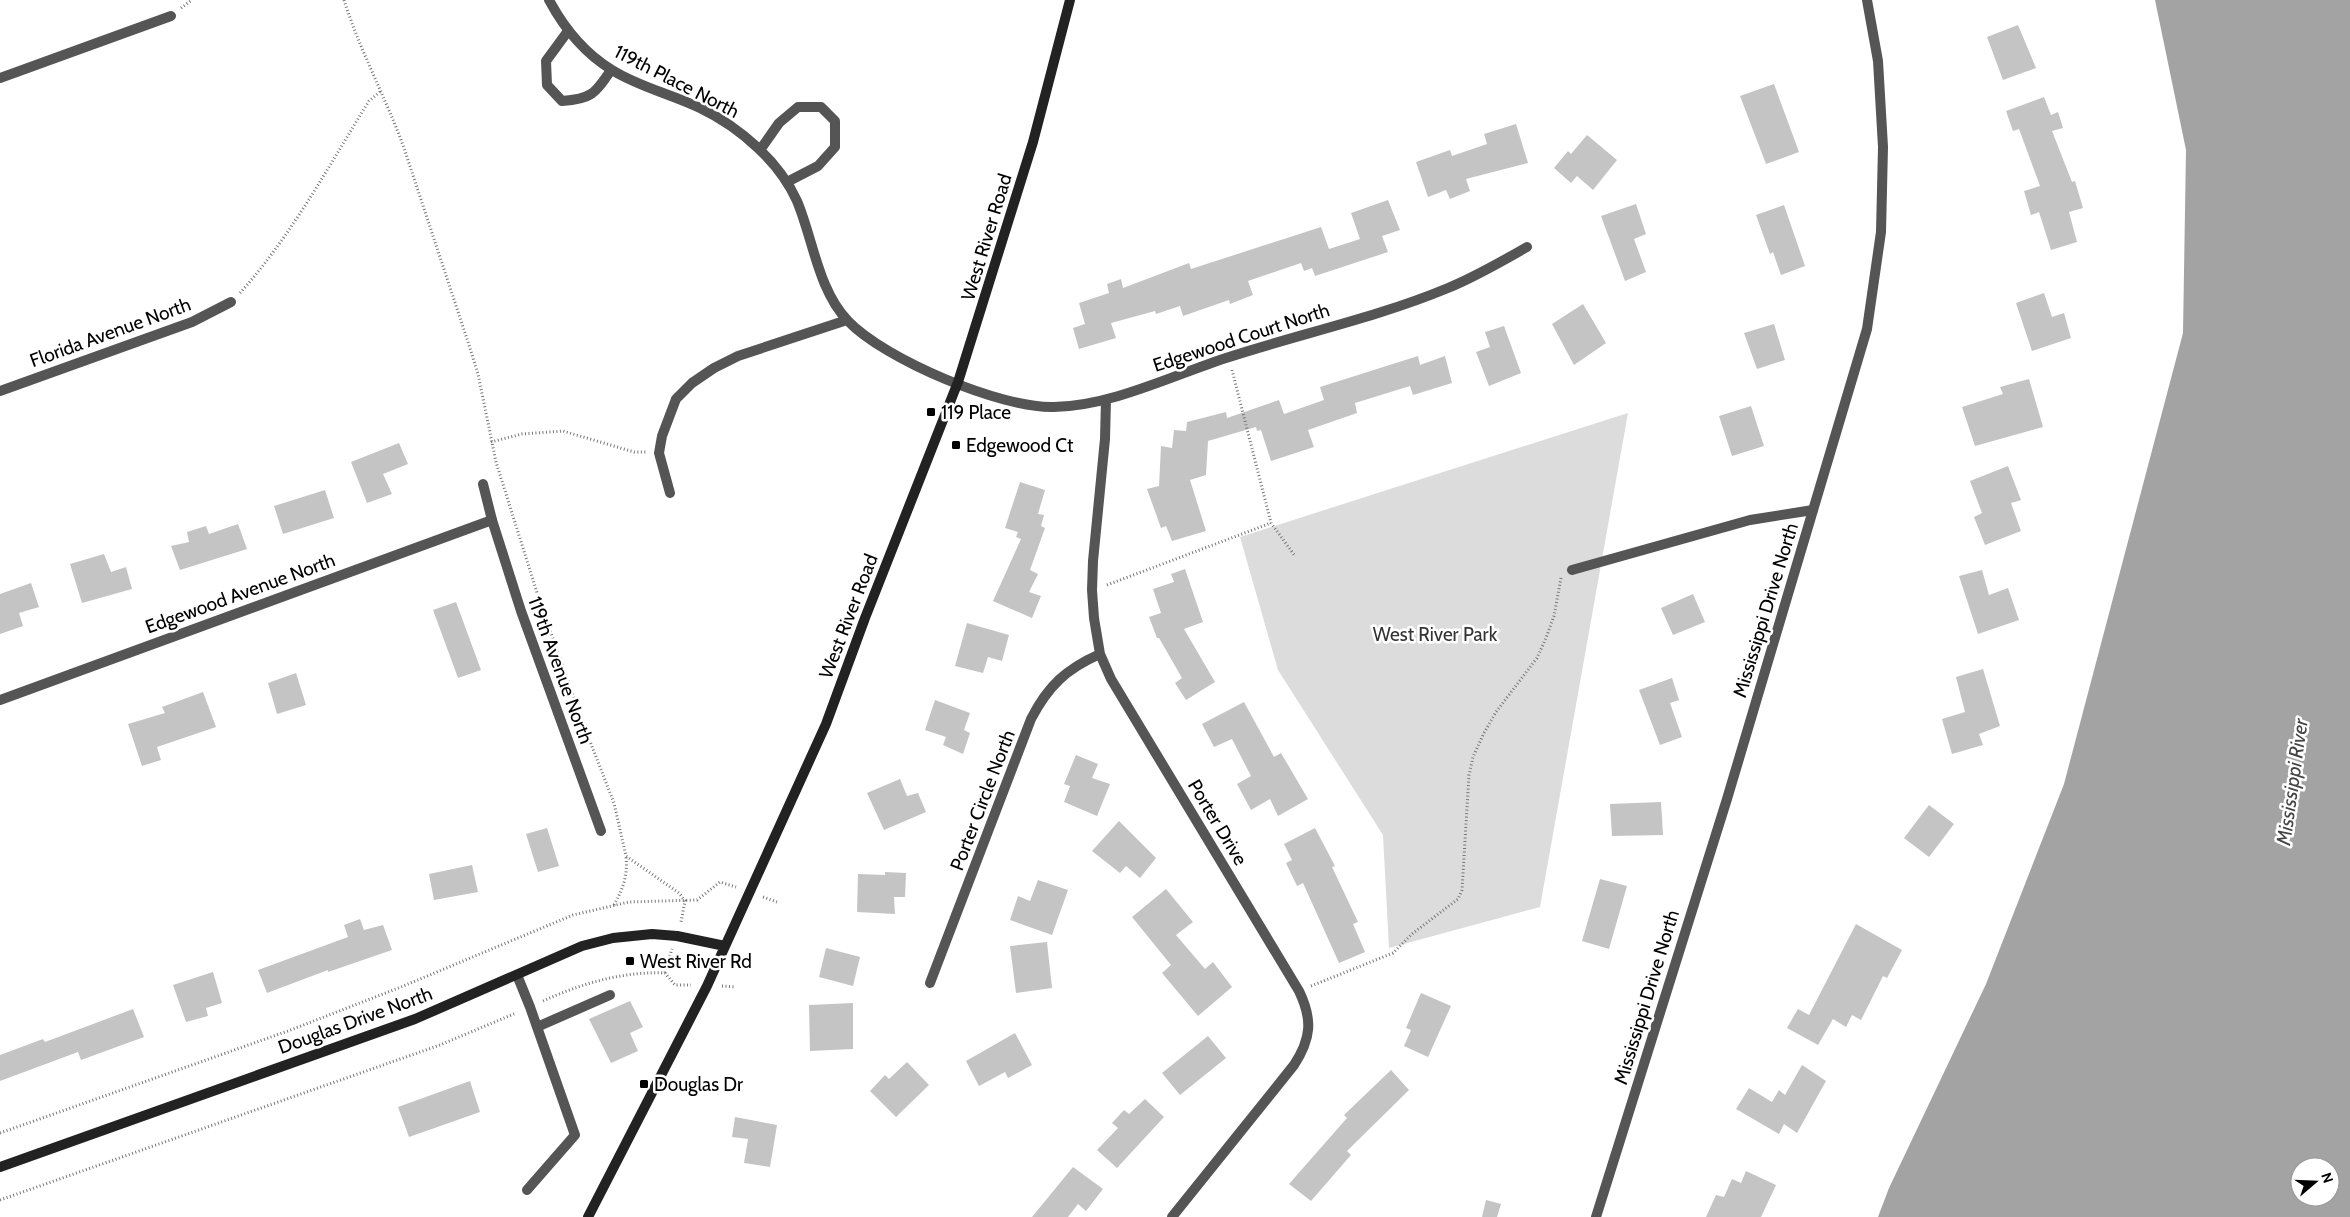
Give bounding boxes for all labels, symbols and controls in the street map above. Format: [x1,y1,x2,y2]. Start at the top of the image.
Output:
street label: 119th Place North [610,40,743,123]
street label: West River Road [956,171,1017,303]
street label: Florida Avenue North [27,293,194,372]
street label: Edgewood Court North [1150,298,1332,377]
place label: 119 Place [941,401,1011,424]
marker: 119 Place [925,406,937,418]
place label: Edgewood Ct [966,434,1074,457]
marker: Edgewood Ct [950,439,962,451]
street label: Mississippi Drive North [1728,520,1803,700]
street label: Edgewood Avenue North [142,548,338,639]
street label: West River Road [814,551,883,682]
street label: 119th Avenue North [523,593,598,747]
park label: West River Park [1373,623,1498,646]
water label: Mississippi River [2271,716,2313,848]
street label: Porter Circle North [945,727,1020,874]
street label: Porter Drive [1183,775,1252,870]
street label: Mississippi Drive North [1609,907,1684,1087]
place label: West River Rd [640,950,752,973]
marker: West River Rd [624,955,636,967]
street label: Douglas Drive North [275,982,435,1059]
place label: Douglas Dr [654,1073,743,1096]
marker: Douglas Dr [638,1078,650,1090]
north arrow [2290,1157,2340,1207]
text: N [2317,1170,2337,1185]

